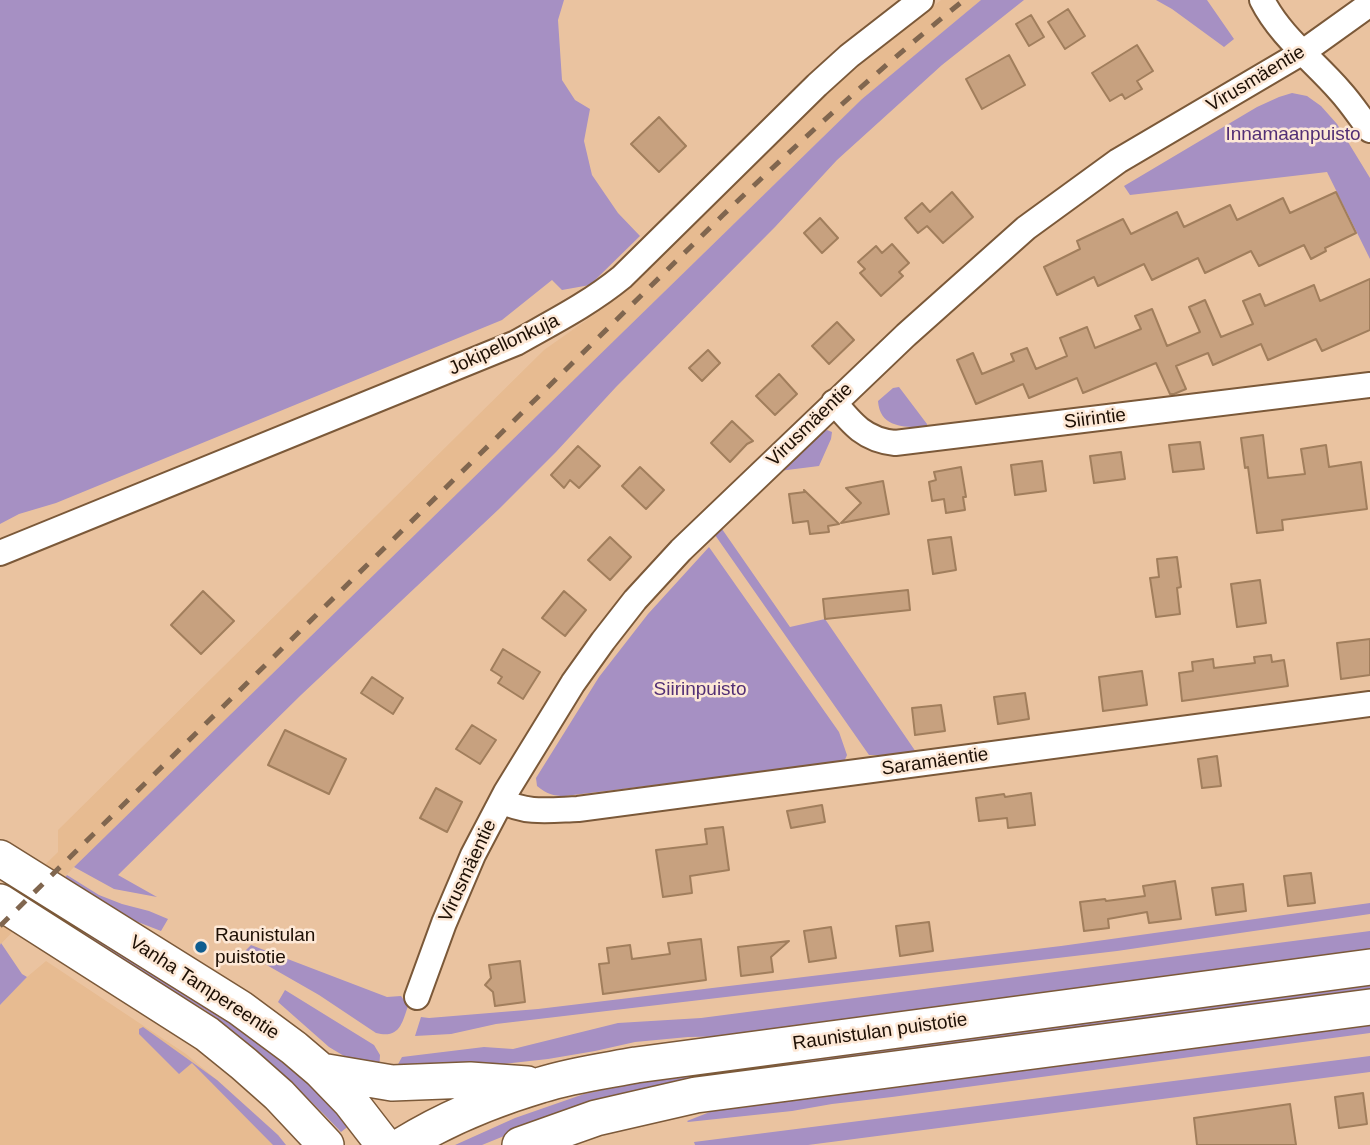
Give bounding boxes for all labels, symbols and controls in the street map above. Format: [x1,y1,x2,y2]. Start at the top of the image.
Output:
street label: Virusmäentie [1203,41,1309,117]
park label: Innamaanpuisto [1225,124,1361,146]
street label: Jokipellonkuja [445,309,563,381]
street label: Virusmäentie [762,378,858,472]
street label: Siirintie [1063,404,1127,434]
park label: Siirinpuisto [654,679,746,701]
street label: Saramäentie [880,743,990,781]
street label: Virusmäentie [434,816,502,926]
place label: Raunistulan puistotie [215,925,315,969]
street label: Vanha Tampereentie [125,931,283,1045]
marker: Raunistulan puistotie [193,939,209,955]
street label: Raunistulan puistotie [791,1008,969,1056]

